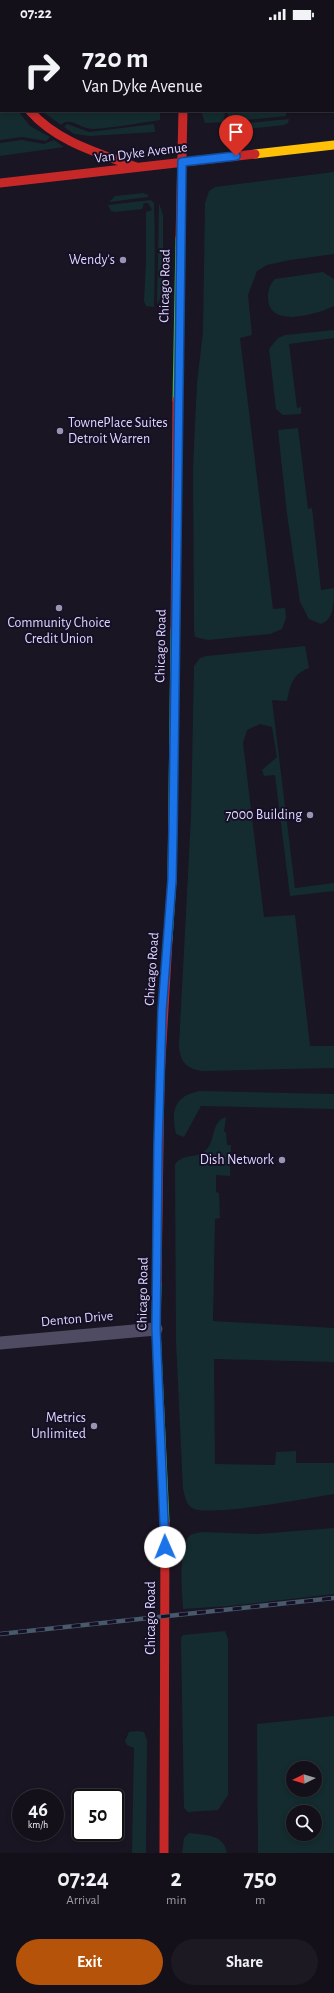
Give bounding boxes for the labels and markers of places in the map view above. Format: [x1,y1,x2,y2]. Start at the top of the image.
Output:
pin [219,115,253,156]
place label: Wendy's [69,253,115,267]
marker: Wendy's [118,255,128,265]
place label: TownePlace Suites Detroit Warren [68,416,168,446]
marker: TownePlace Suites Detroit Warren [55,426,65,436]
marker: Community Choice Credit Union [54,603,64,613]
place label: Community Choice Credit Union [7,616,111,646]
place label: 7000 Building [225,808,302,822]
marker: 7000 Building [305,810,315,820]
place label: Dish Network [200,1153,275,1167]
marker: Dish Network [277,1155,287,1165]
place label: Metrics Unlimited [31,1411,86,1441]
marker: Metrics Unlimited [89,1421,99,1431]

